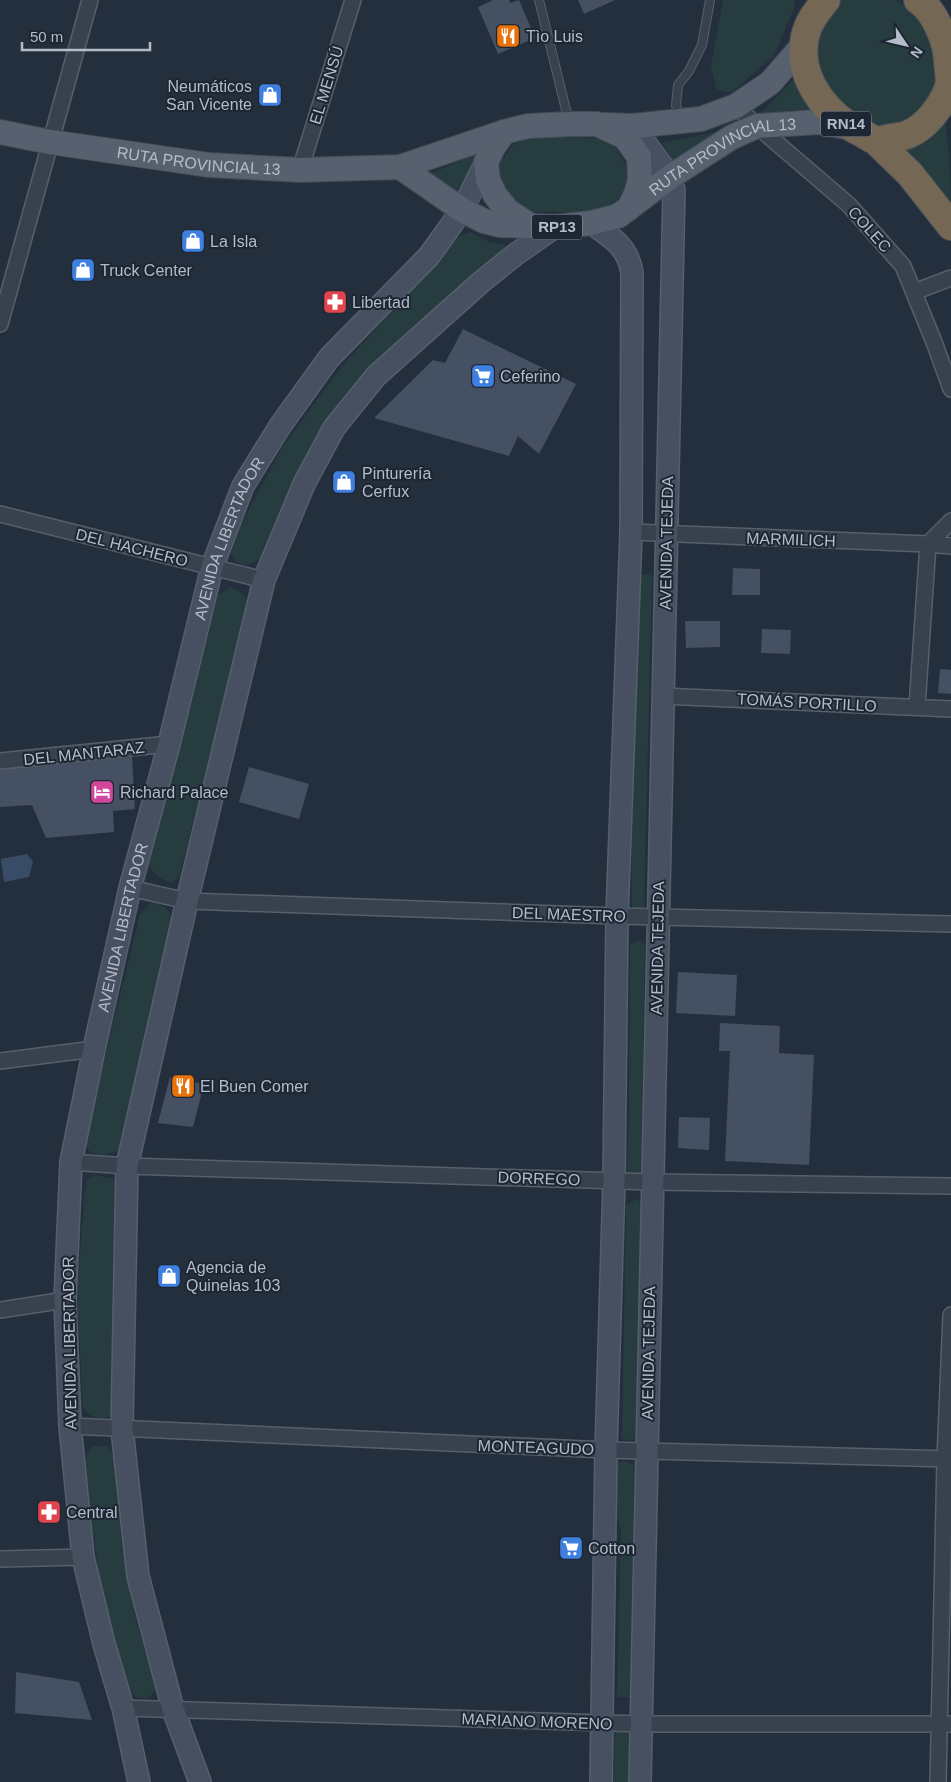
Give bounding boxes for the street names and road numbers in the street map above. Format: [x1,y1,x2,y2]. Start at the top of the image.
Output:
street label: EL MENSÚ [306,44,346,126]
road number: RN14 [821,112,871,136]
street label: RUTA PROVINCIAL 13 [646,115,797,199]
street label: RUTA PROVINCIAL 13 [116,144,281,178]
street label: COLEC [845,203,894,256]
road number: RP13 [532,214,582,240]
street label: AVENIDA LIBERTADOR [191,454,268,622]
street label: AVENIDA TEJEDA [657,476,676,610]
street label: DEL HACHERO [74,525,190,570]
street label: MARMILICH [746,529,836,550]
street label: TOMÁS PORTILLO [737,689,877,715]
street label: DEL MANTARAZ [23,739,146,768]
street label: AVENIDA LIBERTADOR [95,841,151,1014]
street label: AVENIDA TEJEDA [648,881,667,1015]
street label: DEL MAESTRO [512,904,626,925]
street label: DORREGO [497,1169,581,1188]
street label: AVENIDA LIBERTADOR [59,1256,80,1430]
street label: AVENIDA TEJEDA [639,1286,658,1420]
street label: MONTEAGUDO [477,1437,594,1458]
street label: MARIANO MORENO [461,1710,613,1733]

